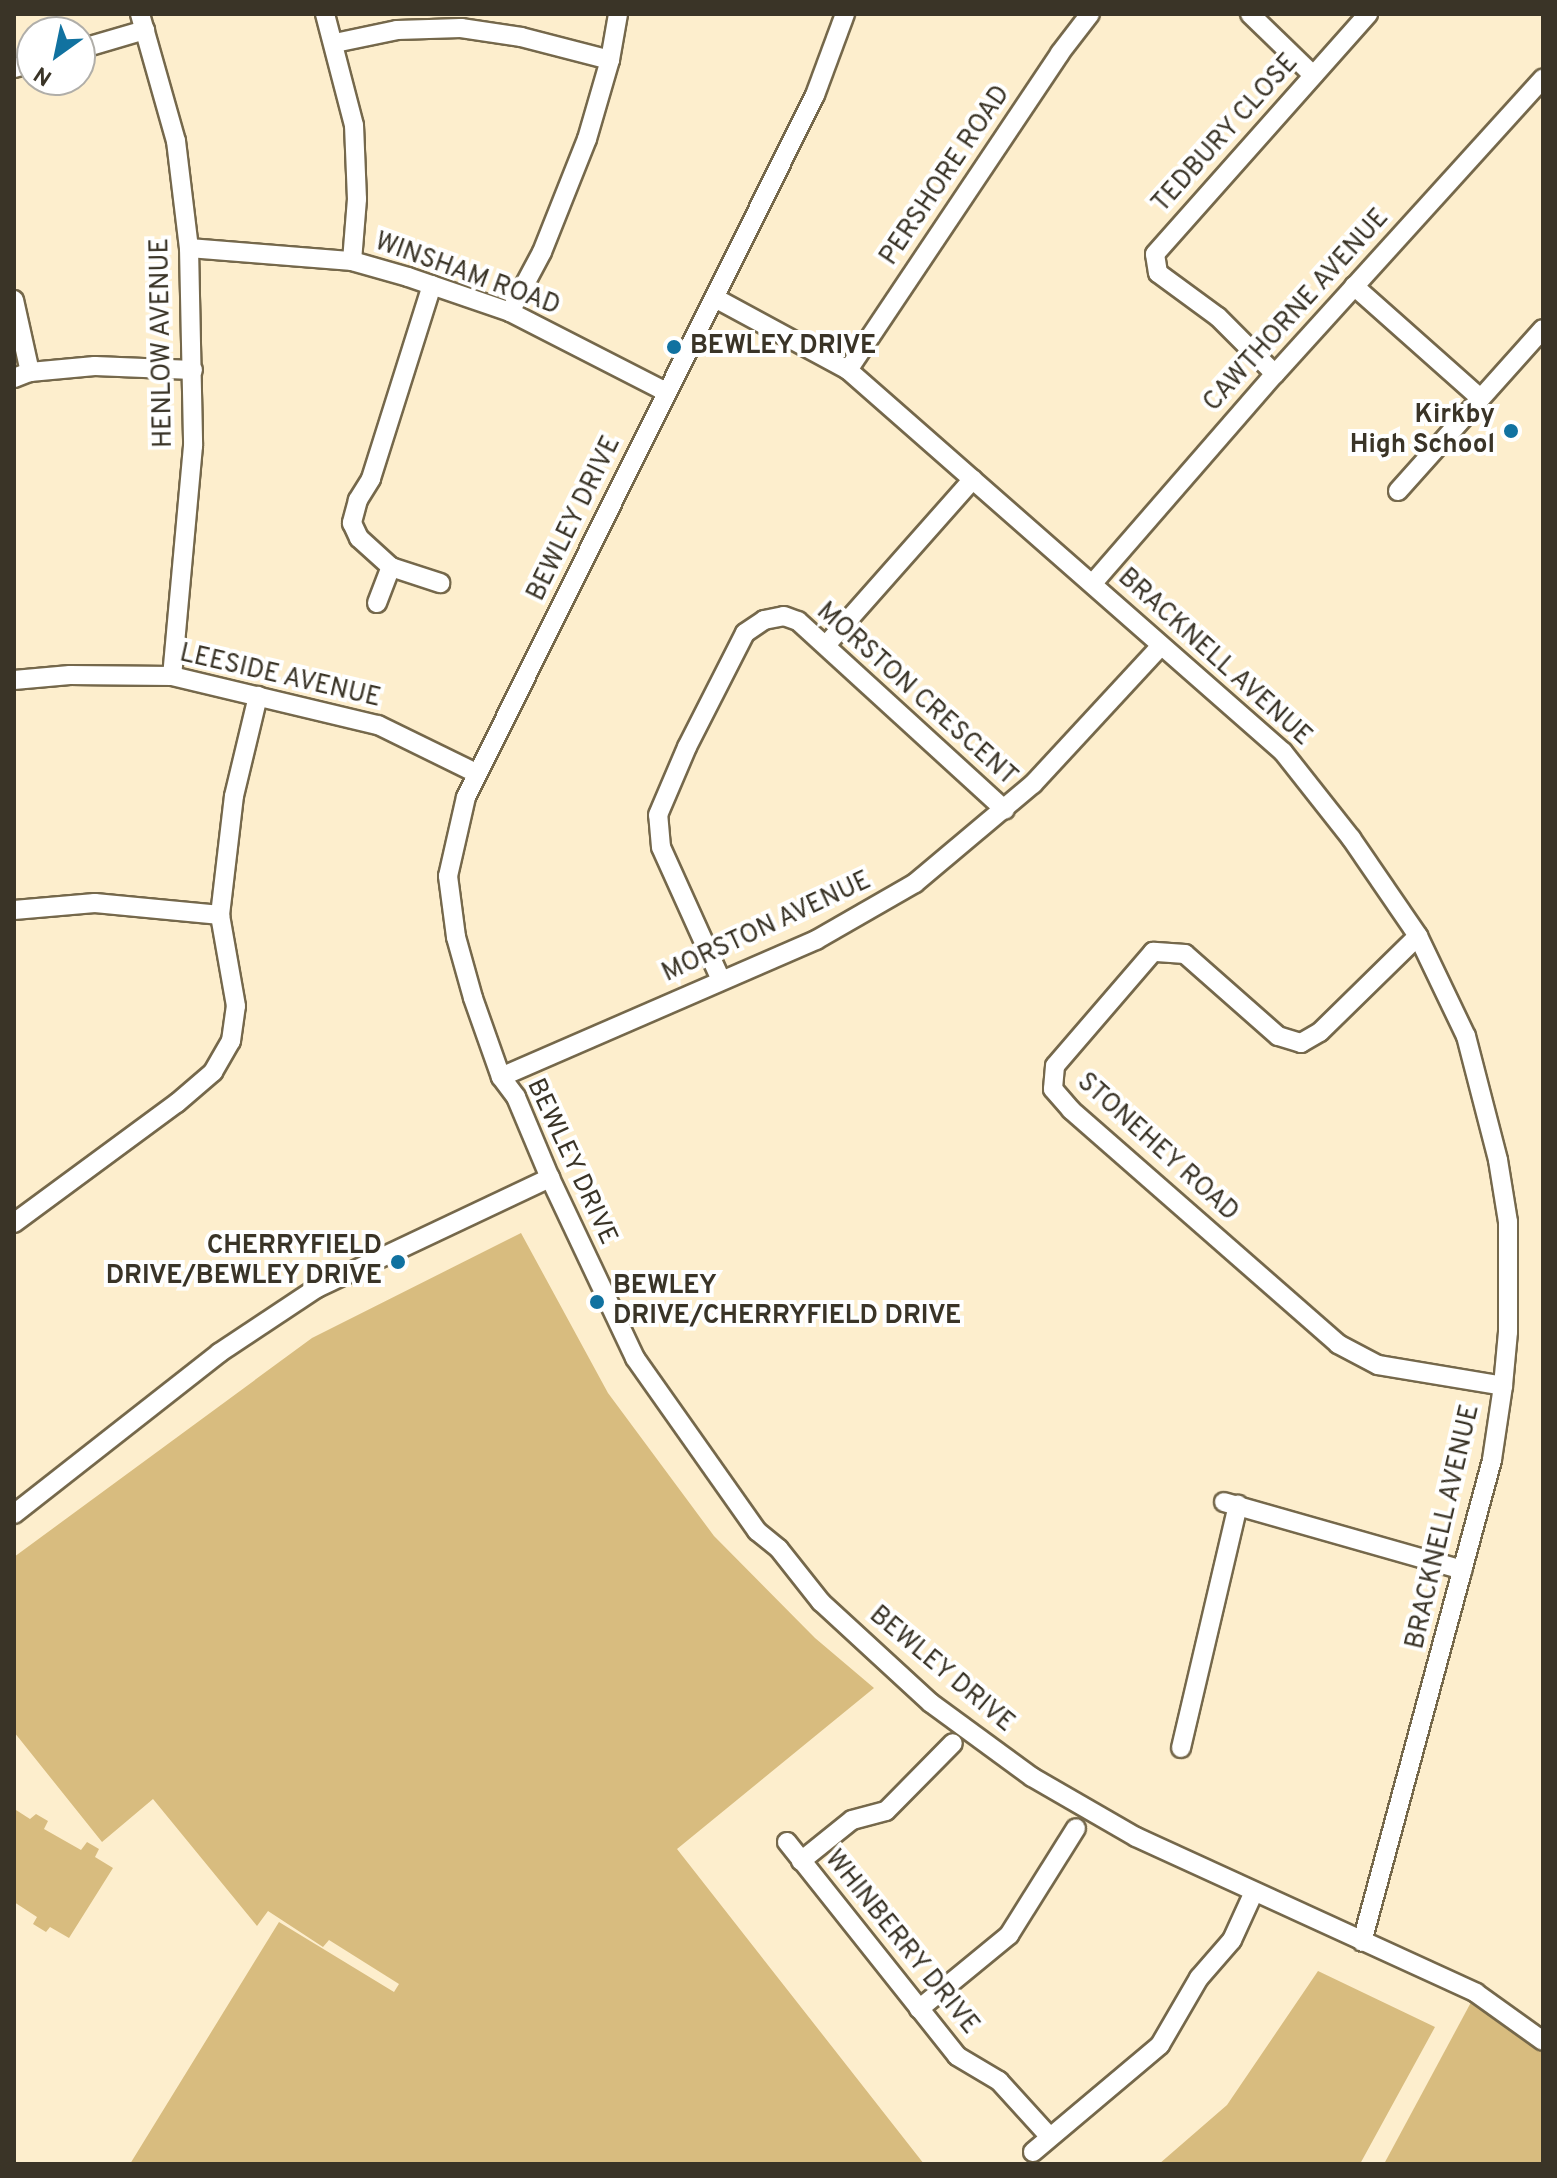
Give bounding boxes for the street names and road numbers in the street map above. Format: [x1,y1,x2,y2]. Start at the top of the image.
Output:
street label: TEDBURY CLOSE [1146,48,1306,220]
street label: PERSHORE ROAD [874,80,1018,272]
street label: CAWTHORNE AVENUE [1197,203,1397,419]
street label: WINSHAM ROAD [370,227,564,323]
street label: HENLOW AVENUE [146,237,180,449]
street label: BEWLEY DRIVE [521,431,629,607]
street label: BRACKNELL AVENUE [1110,562,1318,754]
street label: MORSTON CRESCENT [809,597,1023,793]
street label: LEESIDE AVENUE [176,639,384,715]
street label: MORSTON AVENUE [657,866,877,990]
street label: STONEHEY ROAD [1069,1067,1245,1229]
street label: BEWLEY DRIVE [519,1074,623,1250]
street label: BRACKNELL AVENUE [1400,1401,1488,1653]
street label: BEWLEY DRIVE [862,1600,1020,1740]
street label: WHINBERRY DRIVE [817,1844,985,2042]

